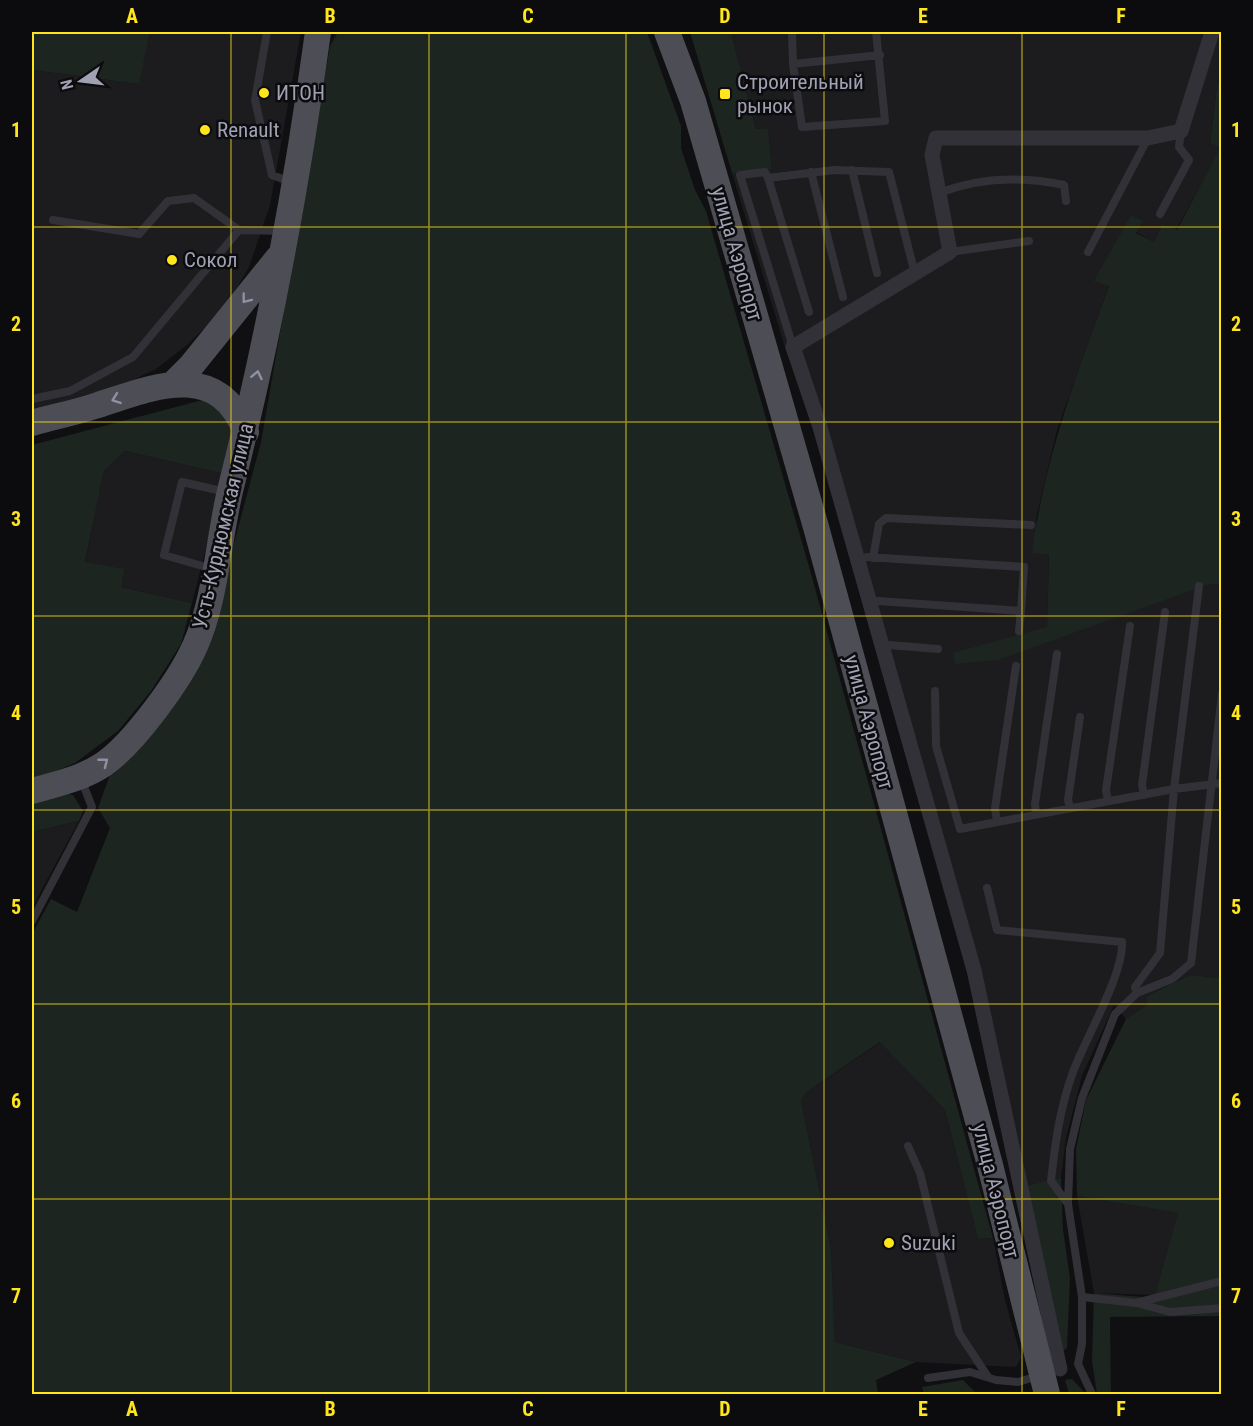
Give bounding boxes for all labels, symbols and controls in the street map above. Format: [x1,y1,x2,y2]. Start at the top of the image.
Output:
text: A [126,4,138,28]
text: B [324,4,336,28]
text: C [522,4,534,28]
text: D [719,4,731,28]
text: E [918,4,928,28]
text: F [1116,4,1126,28]
north arrow [51,51,111,111]
place label: Строительный рынок [737,70,864,118]
text: N [57,77,77,92]
place label: ИТОН [276,81,325,105]
marker: ИТОН [257,86,271,100]
marker: Строительный рынок [718,87,732,101]
text: 1 [11,118,21,142]
place label: Renault [217,118,279,142]
text: 1 [1231,118,1241,142]
marker: Renault [198,123,212,137]
street label: улица Аэропорт [706,184,768,324]
place label: Сокол [184,248,237,272]
marker: Сокол [165,253,179,267]
one-way arrow [243,292,254,303]
text: 2 [11,312,21,336]
text: 2 [1231,312,1241,336]
one-way arrow [250,370,263,380]
one-way arrow [111,391,122,404]
street label: Усть-Курдюмская улица [188,421,258,631]
text: 3 [11,507,21,531]
text: 3 [1231,507,1241,531]
street label: улица Аэропорт [840,652,898,792]
text: 4 [11,701,21,725]
text: 4 [1231,701,1241,725]
one-way arrow [98,758,109,769]
text: 5 [11,895,21,919]
text: 5 [1231,895,1241,919]
text: 6 [11,1089,21,1113]
text: 6 [1231,1089,1241,1113]
street label: улица Аэропорт [968,1121,1024,1261]
place label: Suzuki [901,1231,956,1255]
marker: Suzuki [882,1236,896,1250]
text: 7 [11,1284,21,1308]
text: 7 [1231,1284,1241,1308]
text: A [126,1397,138,1421]
text: B [324,1397,336,1421]
text: C [522,1397,534,1421]
text: D [719,1397,731,1421]
text: E [918,1397,928,1421]
text: F [1116,1397,1126,1421]

